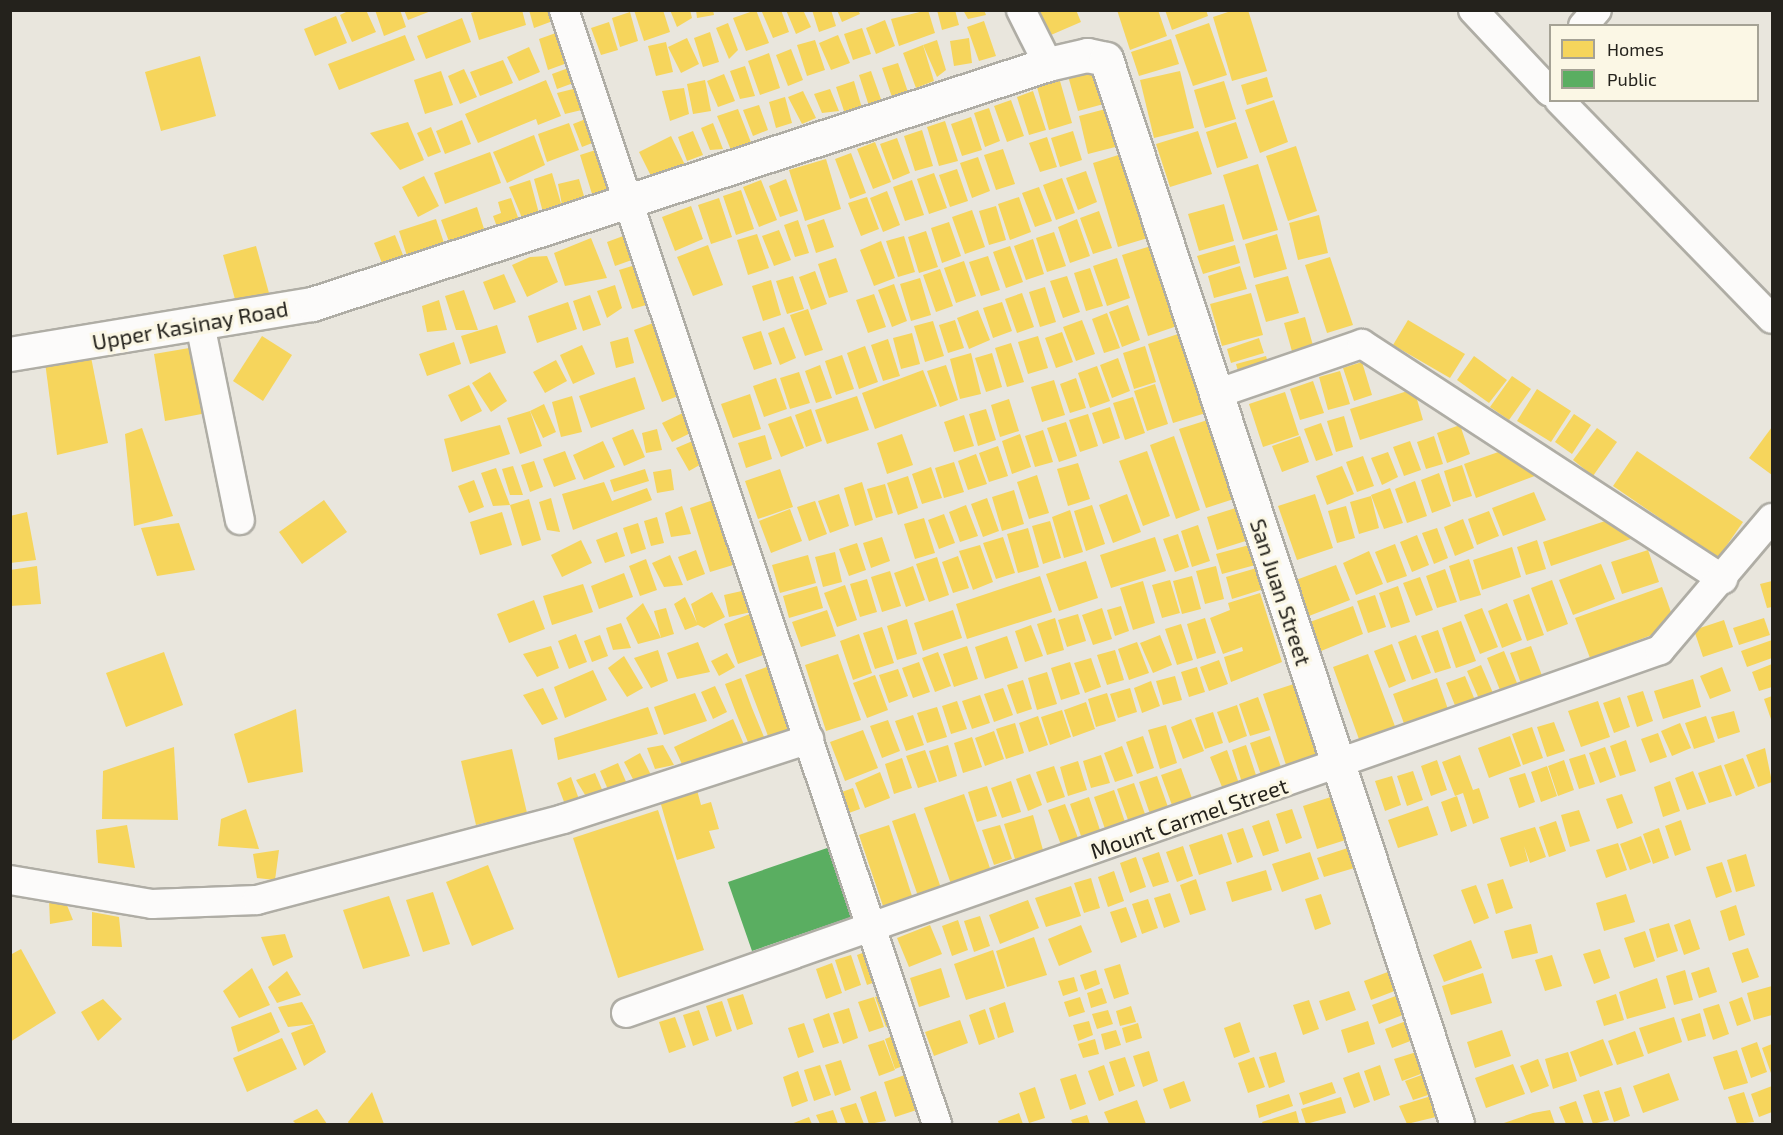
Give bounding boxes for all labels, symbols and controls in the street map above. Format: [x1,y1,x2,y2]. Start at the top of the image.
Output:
legend [1549,24,1759,102]
text: Homes [1607,38,1664,60]
text: Public [1607,68,1657,90]
street label: Upper Kasinay Road [89,295,291,355]
street label: San Juan Street [1245,515,1317,669]
street label: Mount Carmel Street [1087,772,1291,864]

